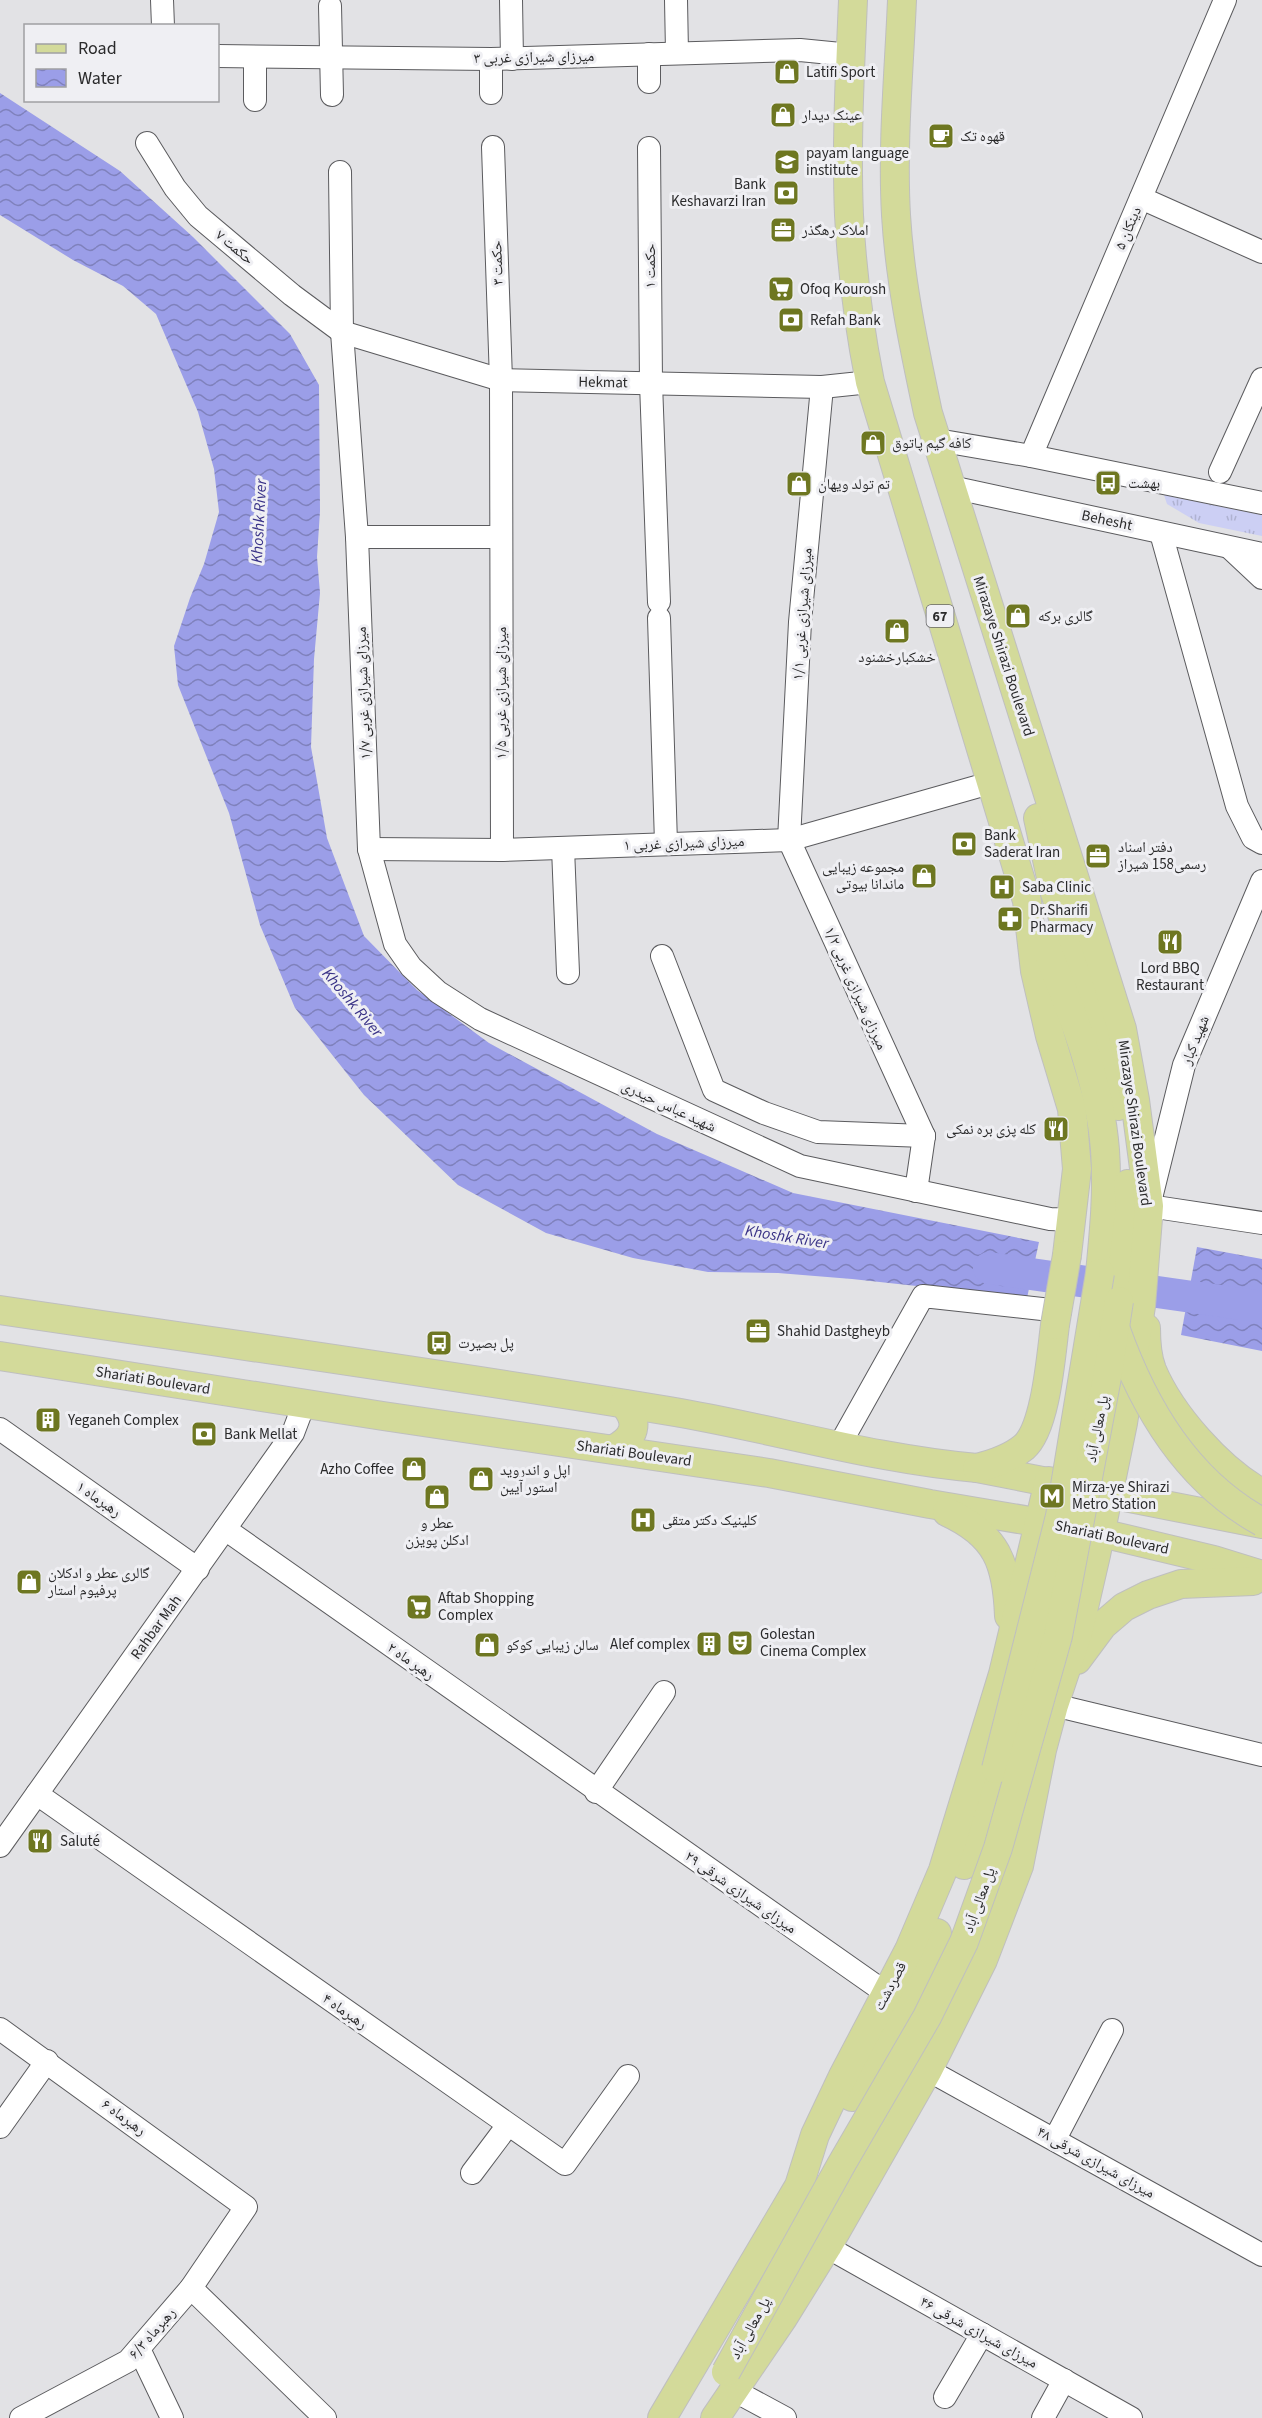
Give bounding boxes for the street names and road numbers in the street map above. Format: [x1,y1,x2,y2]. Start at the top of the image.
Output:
street label: ۳ میرزای شیرازی غربی [473,46,595,69]
street label: ۵ دینکان [1110,203,1147,253]
street label: ۷ حکمت [211,225,259,270]
street label: ۳ حکمت [486,240,509,286]
street label: ۱ حکمت [640,243,661,288]
street label: Hekmat [578,372,628,393]
street label: Behesht [1080,505,1134,536]
street label: ۱/۱ میرزای شیرازی غربی [787,547,818,681]
street label: Mirazaye Shirazi Boulevard [968,573,1039,739]
road number: 67 [926,605,954,627]
street label: ۱/۷ میرزای شیرازی غربی [351,626,376,760]
street label: ۱/۵ میرزای شیرازی غربی [491,627,512,759]
street label: ۱ میرزای شیرازی غربی [623,831,745,856]
street label: ۱/۲ میرزای شیرازی غربی [819,923,892,1053]
street label: شهید کبار [1176,1012,1215,1069]
street label: Mirazaye Shirazi Boulevard [1112,1039,1157,1207]
street label: شهید عباس حیدری [618,1075,720,1138]
street label: Shariati Boulevard [94,1361,212,1400]
street label: پل معالی آباد [1081,1394,1114,1464]
street label: Shariati Boulevard [575,1435,693,1472]
street label: ۱ رهبرماه [72,1476,126,1523]
street label: Shariati Boulevard [1053,1515,1171,1560]
street label: Rahbar Mah [126,1591,187,1664]
street label: ۲ رهبر ماه [383,1638,439,1685]
street label: ۲۹ میرزای شیرازی شرقی [681,1846,801,1939]
street label: پل معالی آباد [958,1865,1001,1936]
street label: قصردشت [869,1958,912,2014]
street label: ۴ رهبرماه [318,1988,372,2035]
street label: ۶ رهبرماه [97,2094,150,2141]
street label: ۴۸ میرزای شیرازی شرقی [1033,2121,1159,2204]
street label: ۴۶ میرزای شیرازی شرقی [916,2291,1042,2374]
street label: پل معالی آباد [725,2293,776,2363]
street label: ۶/۳ رهبرماه [124,2303,181,2364]

